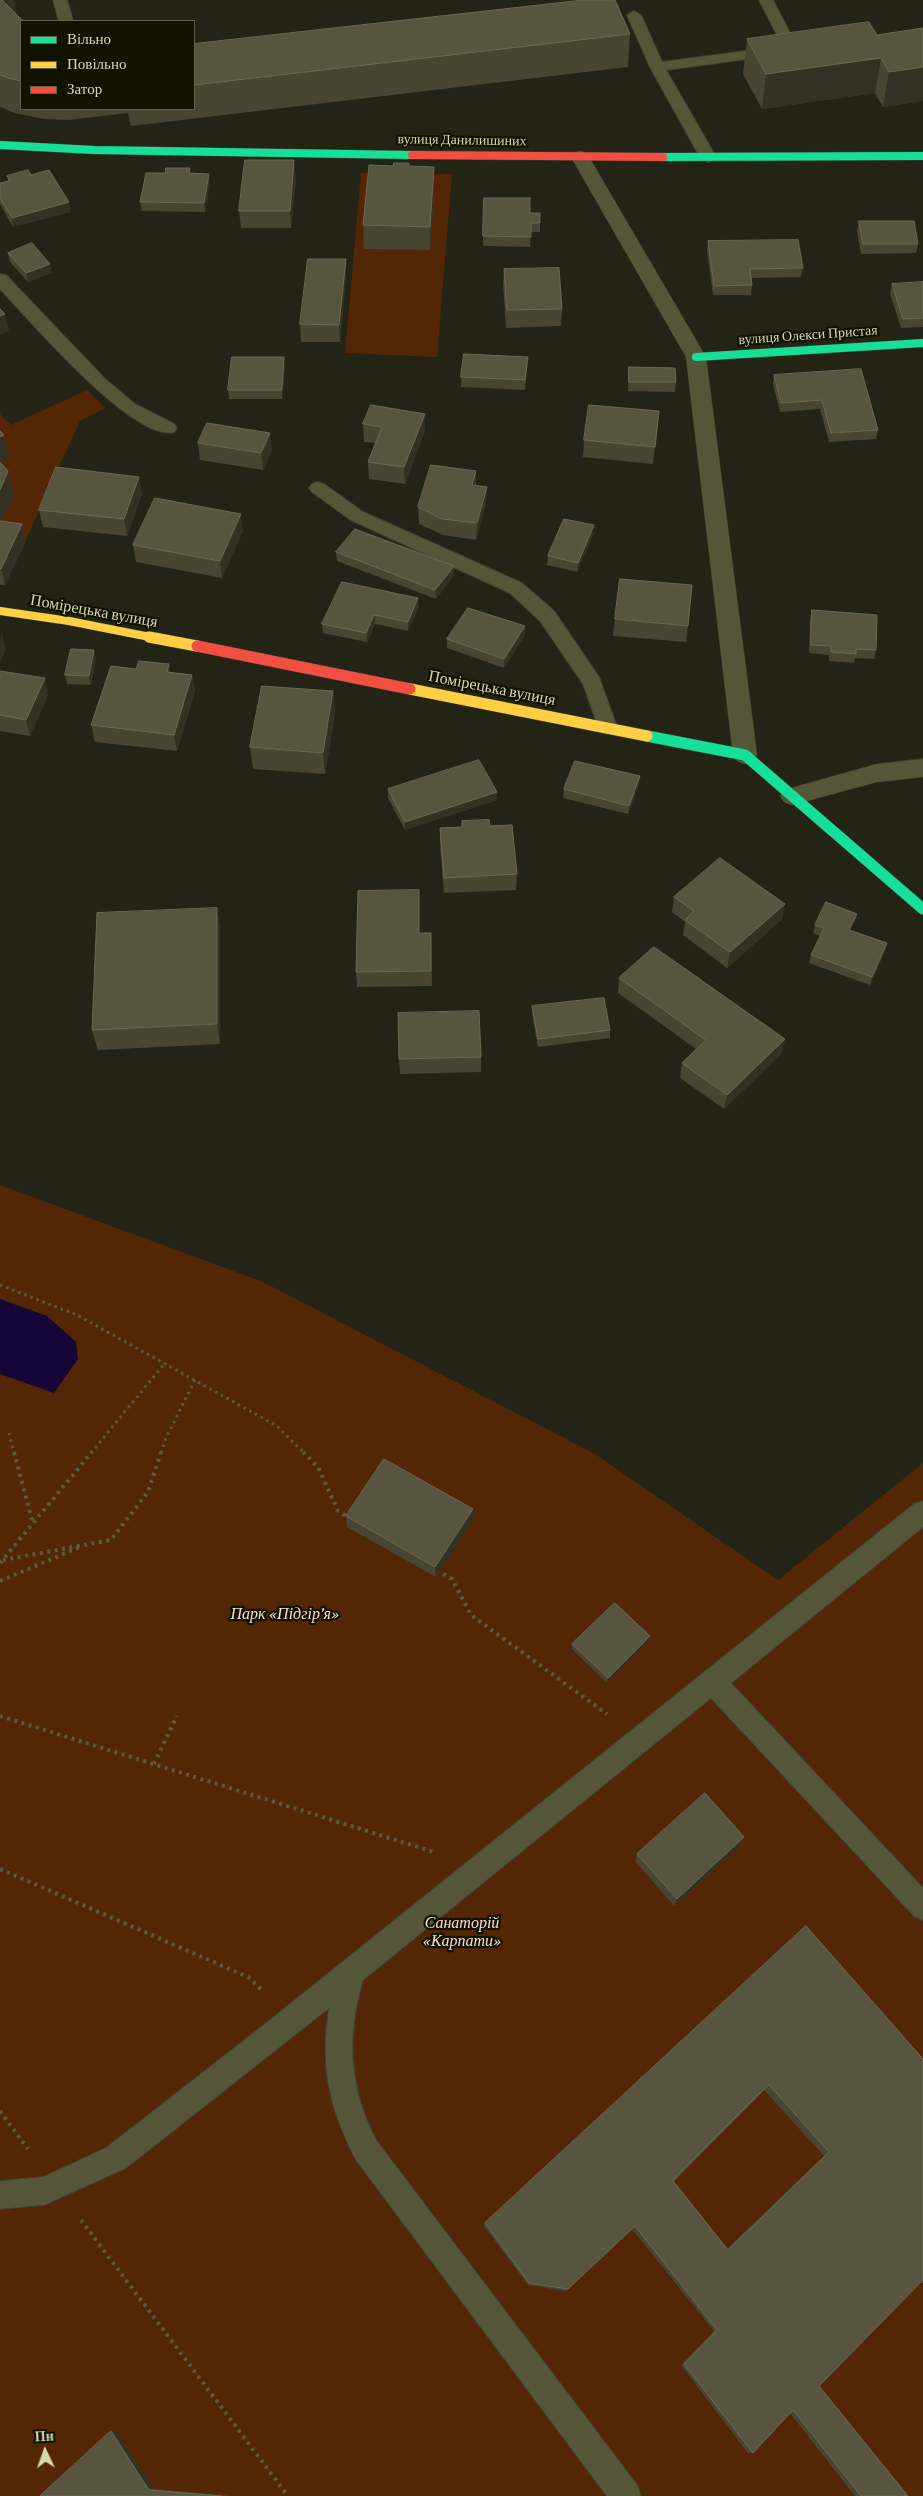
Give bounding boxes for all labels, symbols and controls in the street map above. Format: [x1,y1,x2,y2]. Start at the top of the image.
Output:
legend [20,20,195,110]
text: Вільно [67,31,111,47]
text: Повільно [67,56,126,72]
text: Затор [67,81,102,97]
street label: вулиця Данилишиних [397,130,527,150]
street label: вулиця Олекси Пристая [738,322,878,348]
street label: Помірецька вулиця [29,590,159,632]
street label: Помірецька вулиця [427,666,557,710]
park label: Парк «Підгір'я» [230,1604,340,1624]
park label: Санаторій «Карпати» [422,1913,502,1951]
north arrow [20,2426,70,2476]
text: Пн [34,2428,54,2445]

